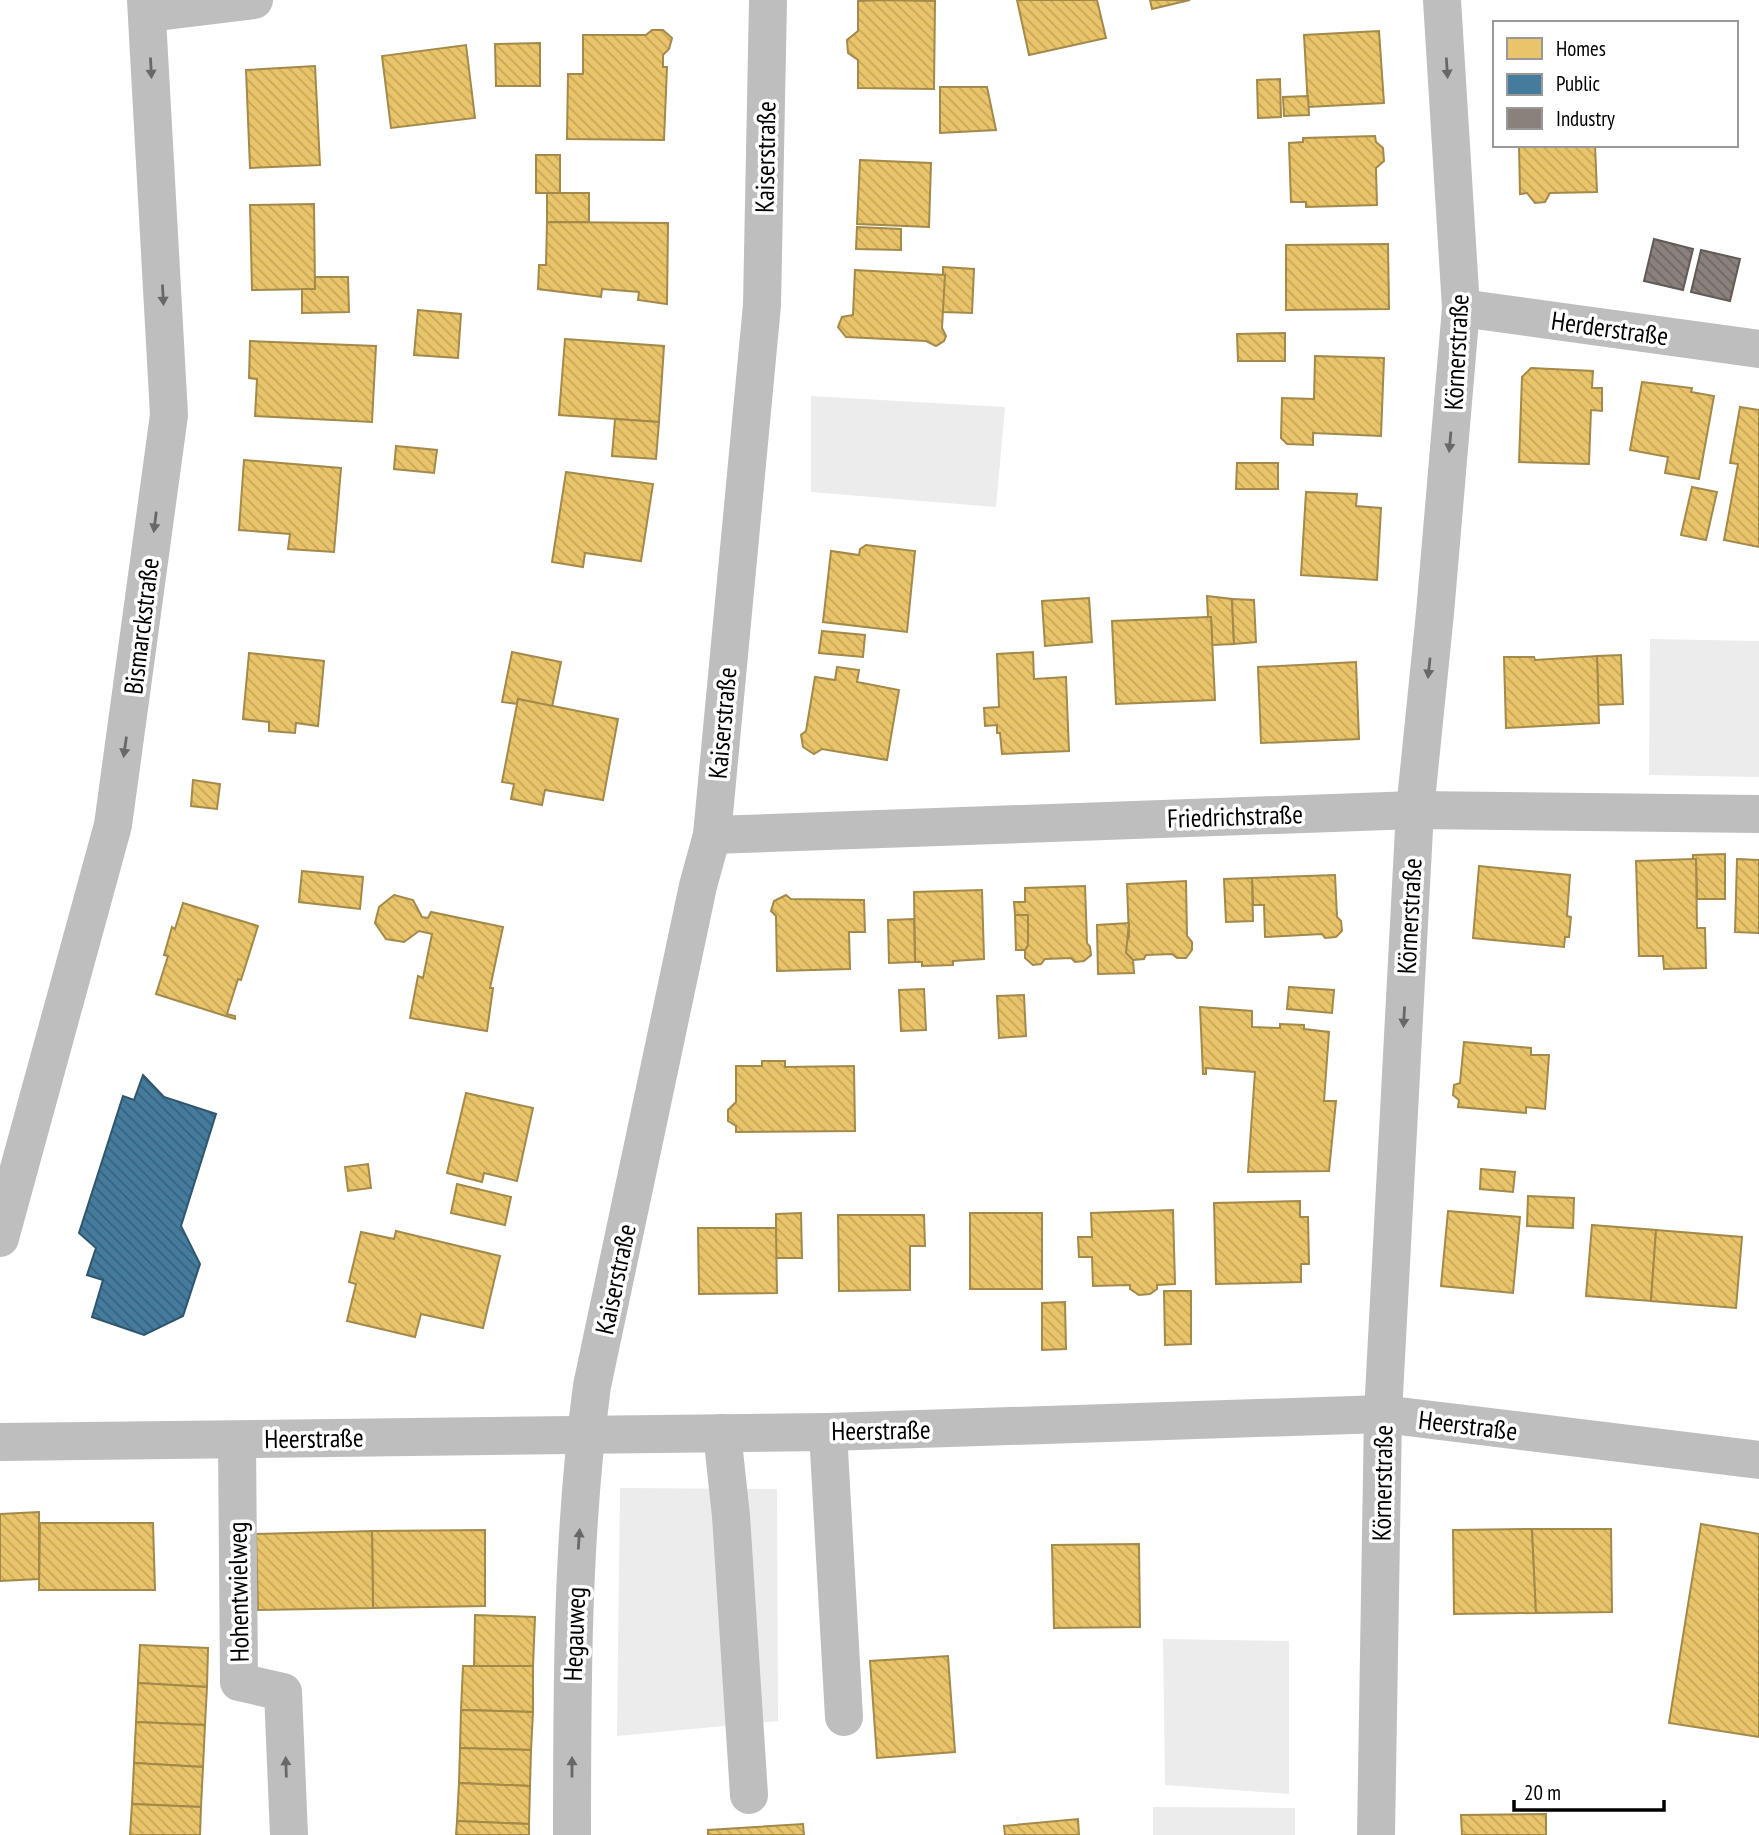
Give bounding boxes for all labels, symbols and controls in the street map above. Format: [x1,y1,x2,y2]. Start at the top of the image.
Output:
legend [1493,21,1738,147]
text: Homes [1556,35,1606,62]
one-way arrow [146,57,157,79]
one-way arrow [1441,57,1452,79]
text: Public [1556,70,1601,97]
street label: Kaiserstraße [748,101,782,213]
text: Industry [1556,105,1615,132]
one-way arrow [157,284,168,306]
street label: Körnerstraße [1436,293,1476,411]
street label: Herderstraße [1549,303,1671,353]
one-way arrow [1444,431,1455,453]
one-way arrow [149,511,160,533]
street label: Bismarckstraße [116,556,166,696]
one-way arrow [1424,657,1435,679]
street label: Kaiserstraße [701,666,743,780]
one-way arrow [119,736,130,758]
street label: Friedrichstraße [1167,797,1303,835]
street label: Körnerstraße [1389,857,1429,975]
one-way arrow [1398,1006,1409,1028]
street label: Kaiserstraße [587,1221,643,1337]
street label: Heerstraße [1417,1403,1519,1447]
street label: Heerstraße [831,1413,931,1447]
street label: Heerstraße [264,1421,364,1455]
street label: Körnerstraße [1364,1425,1400,1541]
street label: Hohentwielweg [220,1521,256,1663]
one-way arrow [574,1528,585,1550]
street label: Hegauweg [556,1586,592,1682]
one-way arrow [281,1756,292,1778]
one-way arrow [566,1756,578,1778]
scale bar [1514,1769,1664,1813]
text: 20 m [1524,1779,1561,1806]

